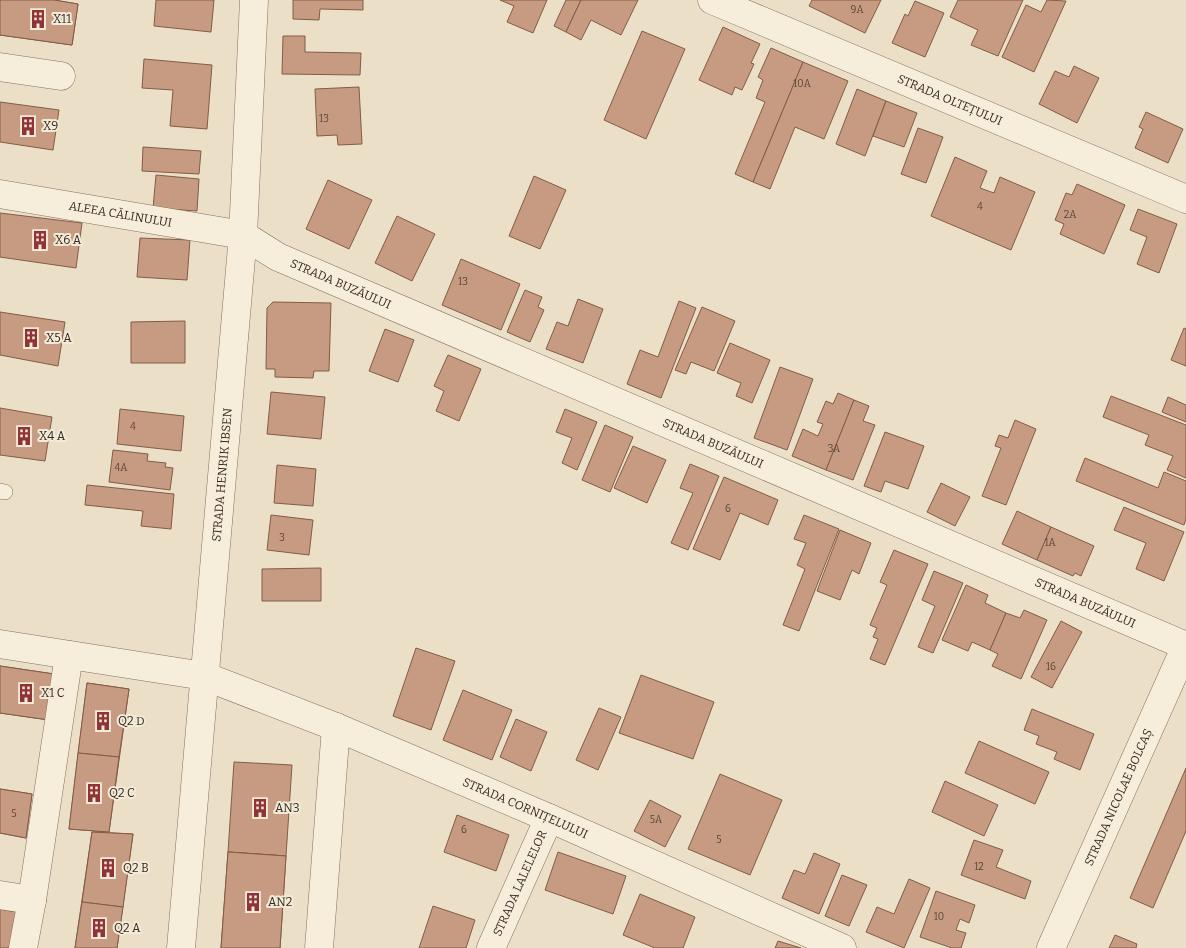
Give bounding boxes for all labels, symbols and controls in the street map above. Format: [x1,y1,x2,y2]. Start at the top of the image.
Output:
house number: 9A [851,4,864,16]
building icon: X11 [27,8,49,30]
place label: X11 [53,12,71,26]
street label: STRADA OLTEȚULUI [895,72,1004,128]
house number: 10A [793,78,812,90]
house number: 13 [319,113,329,125]
building icon: X9 [17,115,39,137]
place label: X9 [43,119,58,133]
street label: ALEEA CĂLINULUI [68,199,173,230]
house number: 4 [977,201,983,213]
house number: 2A [1064,209,1077,221]
building icon: X6 A [29,229,51,251]
place label: X6 A [55,233,82,247]
street label: STRADA BUZĂULUI [288,256,393,312]
house number: 13 [458,276,468,288]
building icon: X5 A [20,327,42,349]
place label: X5 A [46,331,72,345]
street label: STRADA HENRIK IBSEN [209,407,235,542]
street label: STRADA BUZĂULUI [660,416,766,471]
house number: 4 [130,421,136,433]
building icon: X4 A [13,425,35,447]
place label: X4 A [39,429,66,443]
house number: 3A [828,443,841,455]
house number: 4A [115,462,128,474]
house number: 6 [725,503,731,515]
house number: 3 [279,532,285,544]
house number: 1A [1044,537,1056,549]
street label: STRADA BUZĂULUI [1033,575,1138,631]
house number: 16 [1046,661,1056,673]
building icon: X1 C [15,682,37,704]
place label: X1 C [41,686,65,700]
building icon: Q2 D [92,710,114,732]
place label: Q2 D [118,714,145,728]
street label: STRADA NICOLAE BOLCAȘ [1082,727,1156,868]
street label: STRADA CORNIȚELULUI [461,775,590,841]
building icon: Q2 C [83,782,105,804]
place label: Q2 C [109,786,135,800]
building icon: AN3 [249,797,271,819]
place label: AN3 [275,801,300,815]
house number: 5 [11,808,17,820]
house number: 5A [650,814,663,826]
house number: 6 [461,824,467,836]
street label: STRADA LALELELOR [490,828,550,938]
house number: 5 [716,834,722,846]
building icon: Q2 B [97,857,119,879]
place label: Q2 B [123,861,149,875]
house number: 12 [974,861,984,873]
building icon: AN2 [242,891,264,913]
place label: AN2 [268,895,292,909]
house number: 10 [934,911,944,923]
building icon: Q2 A [88,917,110,939]
place label: Q2 A [114,921,141,935]

